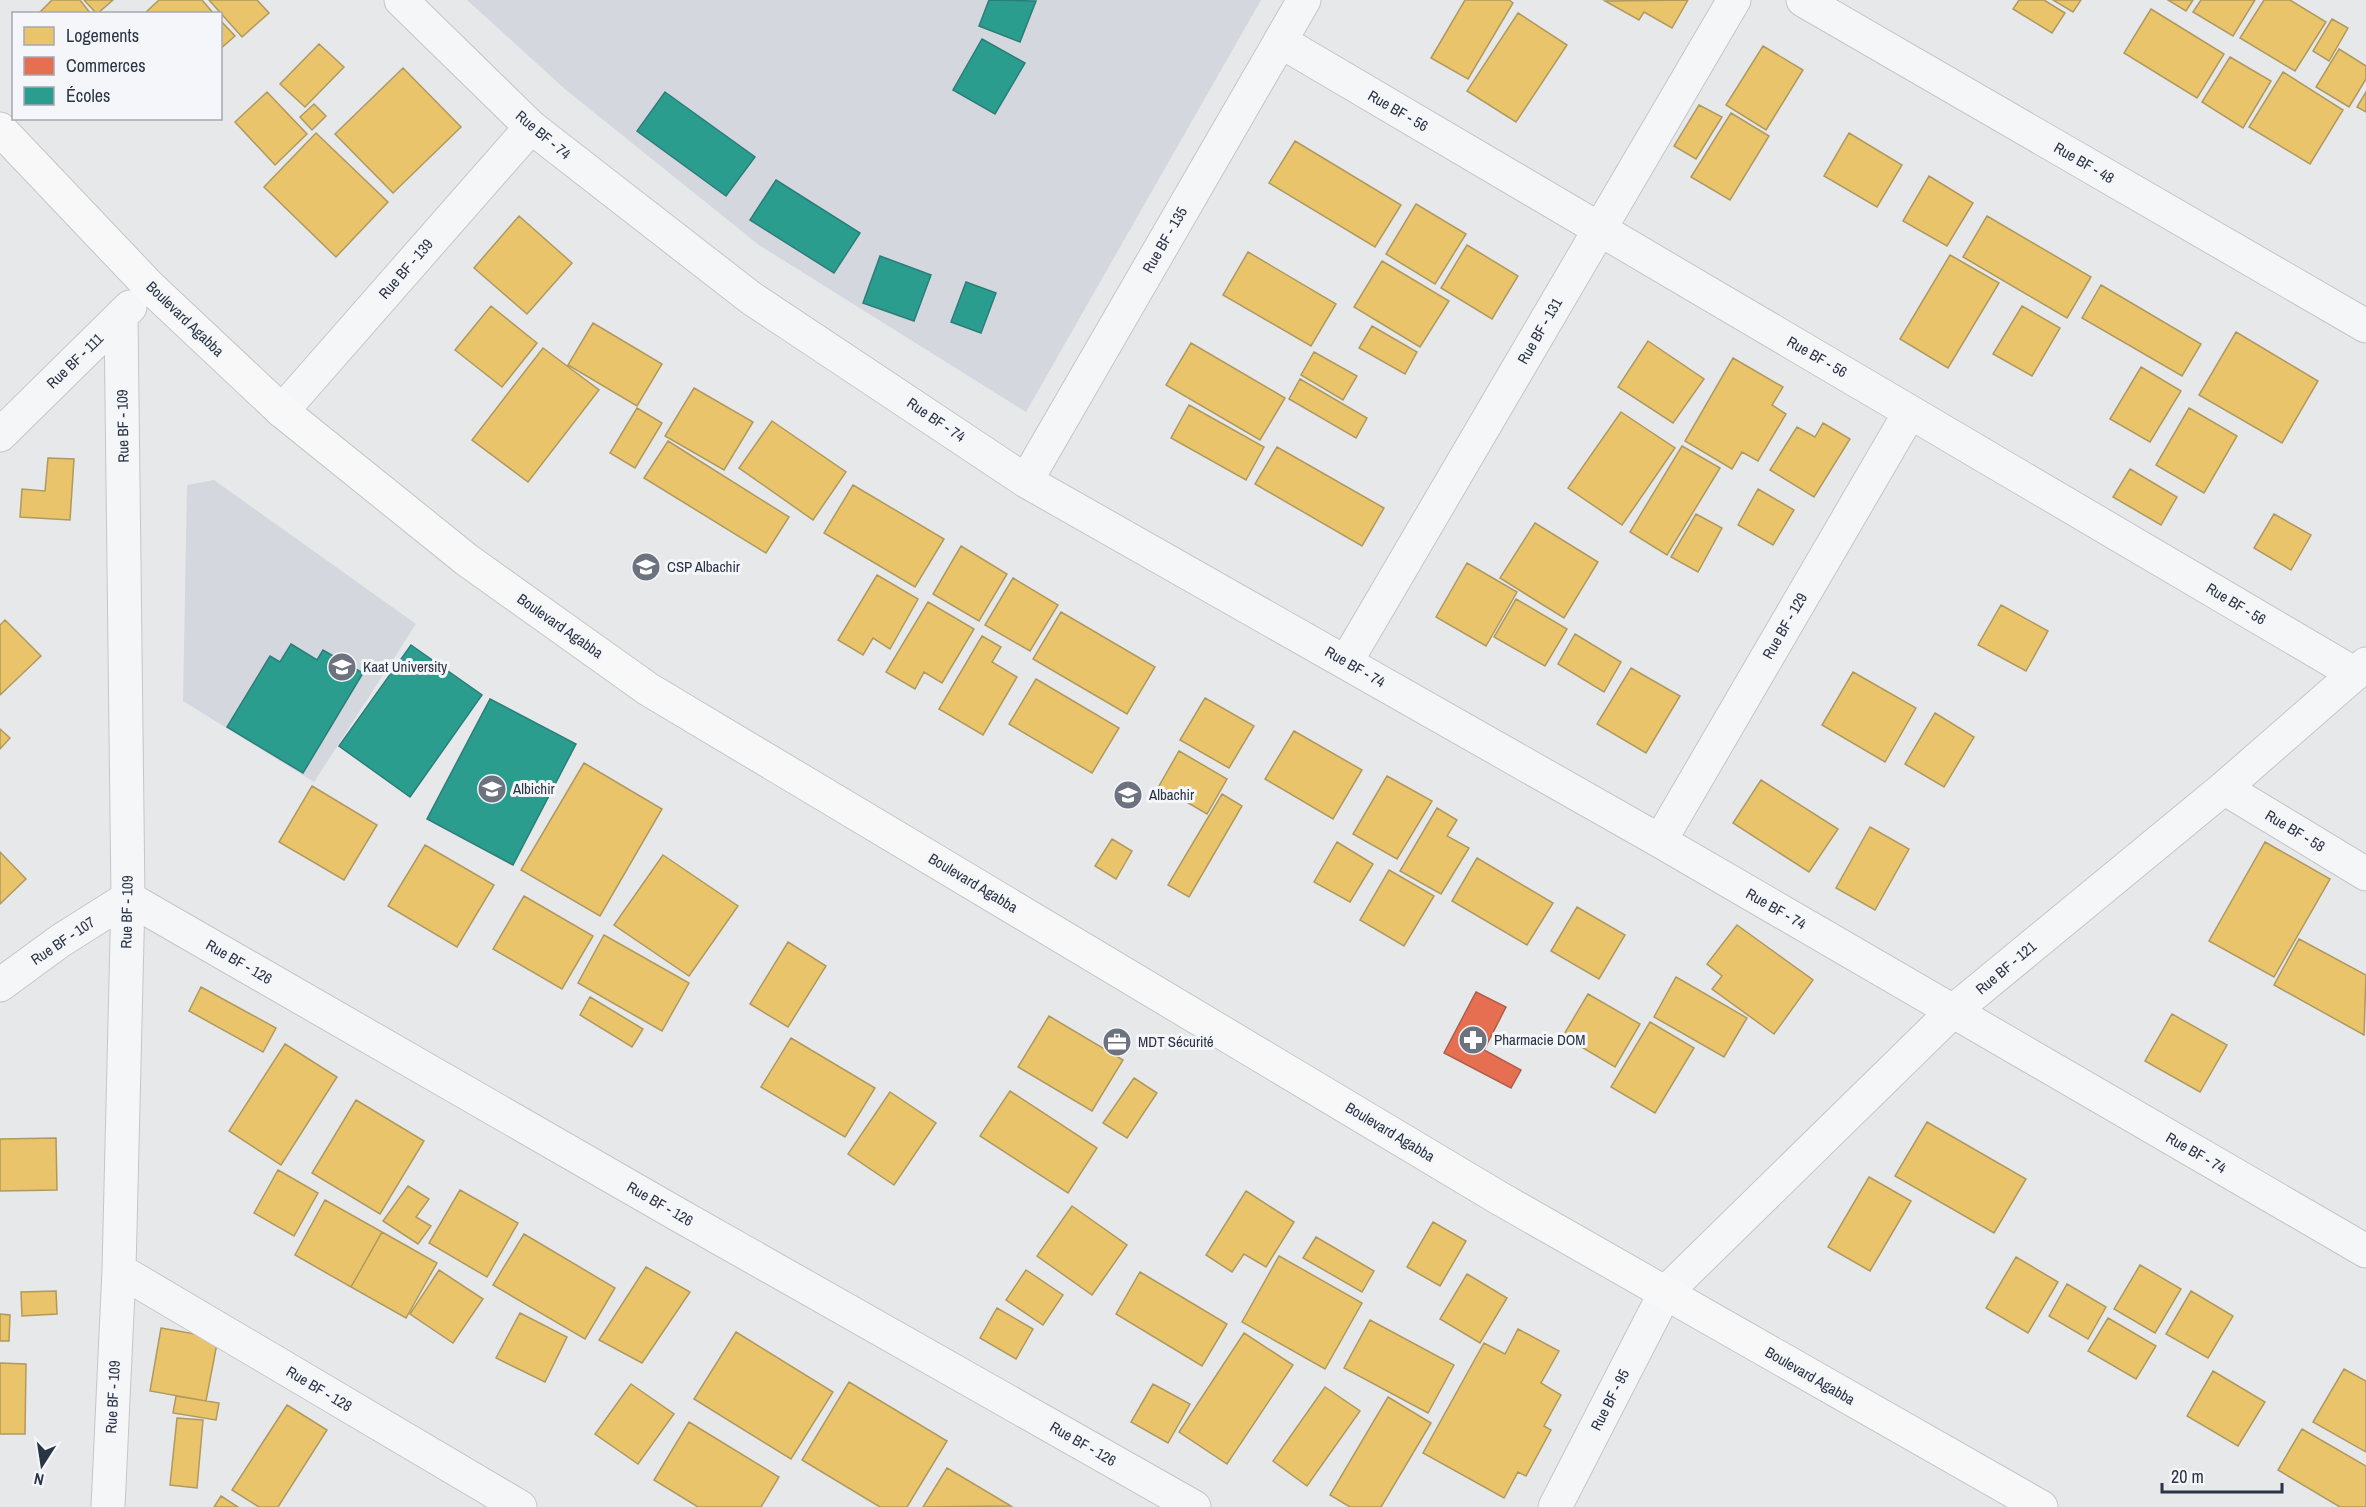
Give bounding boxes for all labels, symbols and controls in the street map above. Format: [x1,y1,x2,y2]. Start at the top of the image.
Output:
legend [12,12,222,120]
text: Logements [66,23,139,48]
text: Commerces [66,53,146,78]
text: Écoles [66,83,110,108]
street label: Rue BF - 56 [1364,85,1432,136]
street label: Rue BF - 74 [511,105,576,164]
street label: Rue BF - 48 [2050,137,2118,188]
street label: Rue BF - 135 [1137,203,1192,277]
street label: Rue BF - 139 [374,234,438,303]
street label: Boulevard Agabba [142,276,229,361]
street label: Rue BF - 131 [1512,294,1567,368]
street label: Rue BF - 111 [42,328,108,393]
street label: Rue BF - 56 [1783,331,1851,382]
street label: Rue BF - 109 [111,389,134,463]
street label: Rue BF - 74 [903,392,970,447]
school or university icon: CSP Albachir [630,551,662,583]
place label: CSP Albachir [667,556,740,577]
street label: Rue BF - 56 [2202,577,2270,630]
street label: Boulevard Agabba [513,588,608,663]
street label: Rue BF - 129 [1757,589,1812,663]
street label: Rue BF - 74 [1321,641,1389,692]
school or university icon: Kaat University [326,651,358,683]
place label: Kaat University [363,656,448,677]
school or university icon: Albichir [476,773,508,805]
place label: Albichir [512,778,555,799]
school or university icon: Albachir [1112,779,1144,811]
place label: Albachir [1148,784,1194,805]
street label: Rue BF - 58 [2261,804,2329,857]
street label: Boulevard Agabba [925,848,1022,918]
street label: Rue BF - 109 [115,875,138,949]
street label: Rue BF - 74 [1742,883,1810,934]
street label: Rue BF - 107 [27,911,99,970]
street label: Rue BF - 126 [202,934,276,989]
street label: Rue BF - 121 [1971,936,2041,999]
pharmacy icon: Pharmacie DOM [1457,1024,1489,1056]
office icon: MDT Sécurité [1101,1026,1133,1058]
place label: Pharmacie DOM [1494,1029,1586,1050]
place label: MDT Sécurité [1138,1031,1214,1052]
street label: Boulevard Agabba [1342,1097,1439,1167]
street label: Rue BF - 74 [2162,1127,2230,1178]
street label: Rue BF - 126 [623,1176,697,1231]
street label: Boulevard Agabba [1761,1341,1859,1410]
street label: Rue BF - 109 [100,1360,125,1434]
street label: Rue BF - 128 [282,1361,356,1416]
street label: Rue BF - 95 [1585,1365,1634,1434]
street label: Rue BF - 126 [1046,1416,1120,1471]
north arrow [12,1435,72,1495]
scale bar [2162,1456,2282,1494]
text: 20 m [2171,1464,2204,1489]
text: N [32,1468,46,1491]

